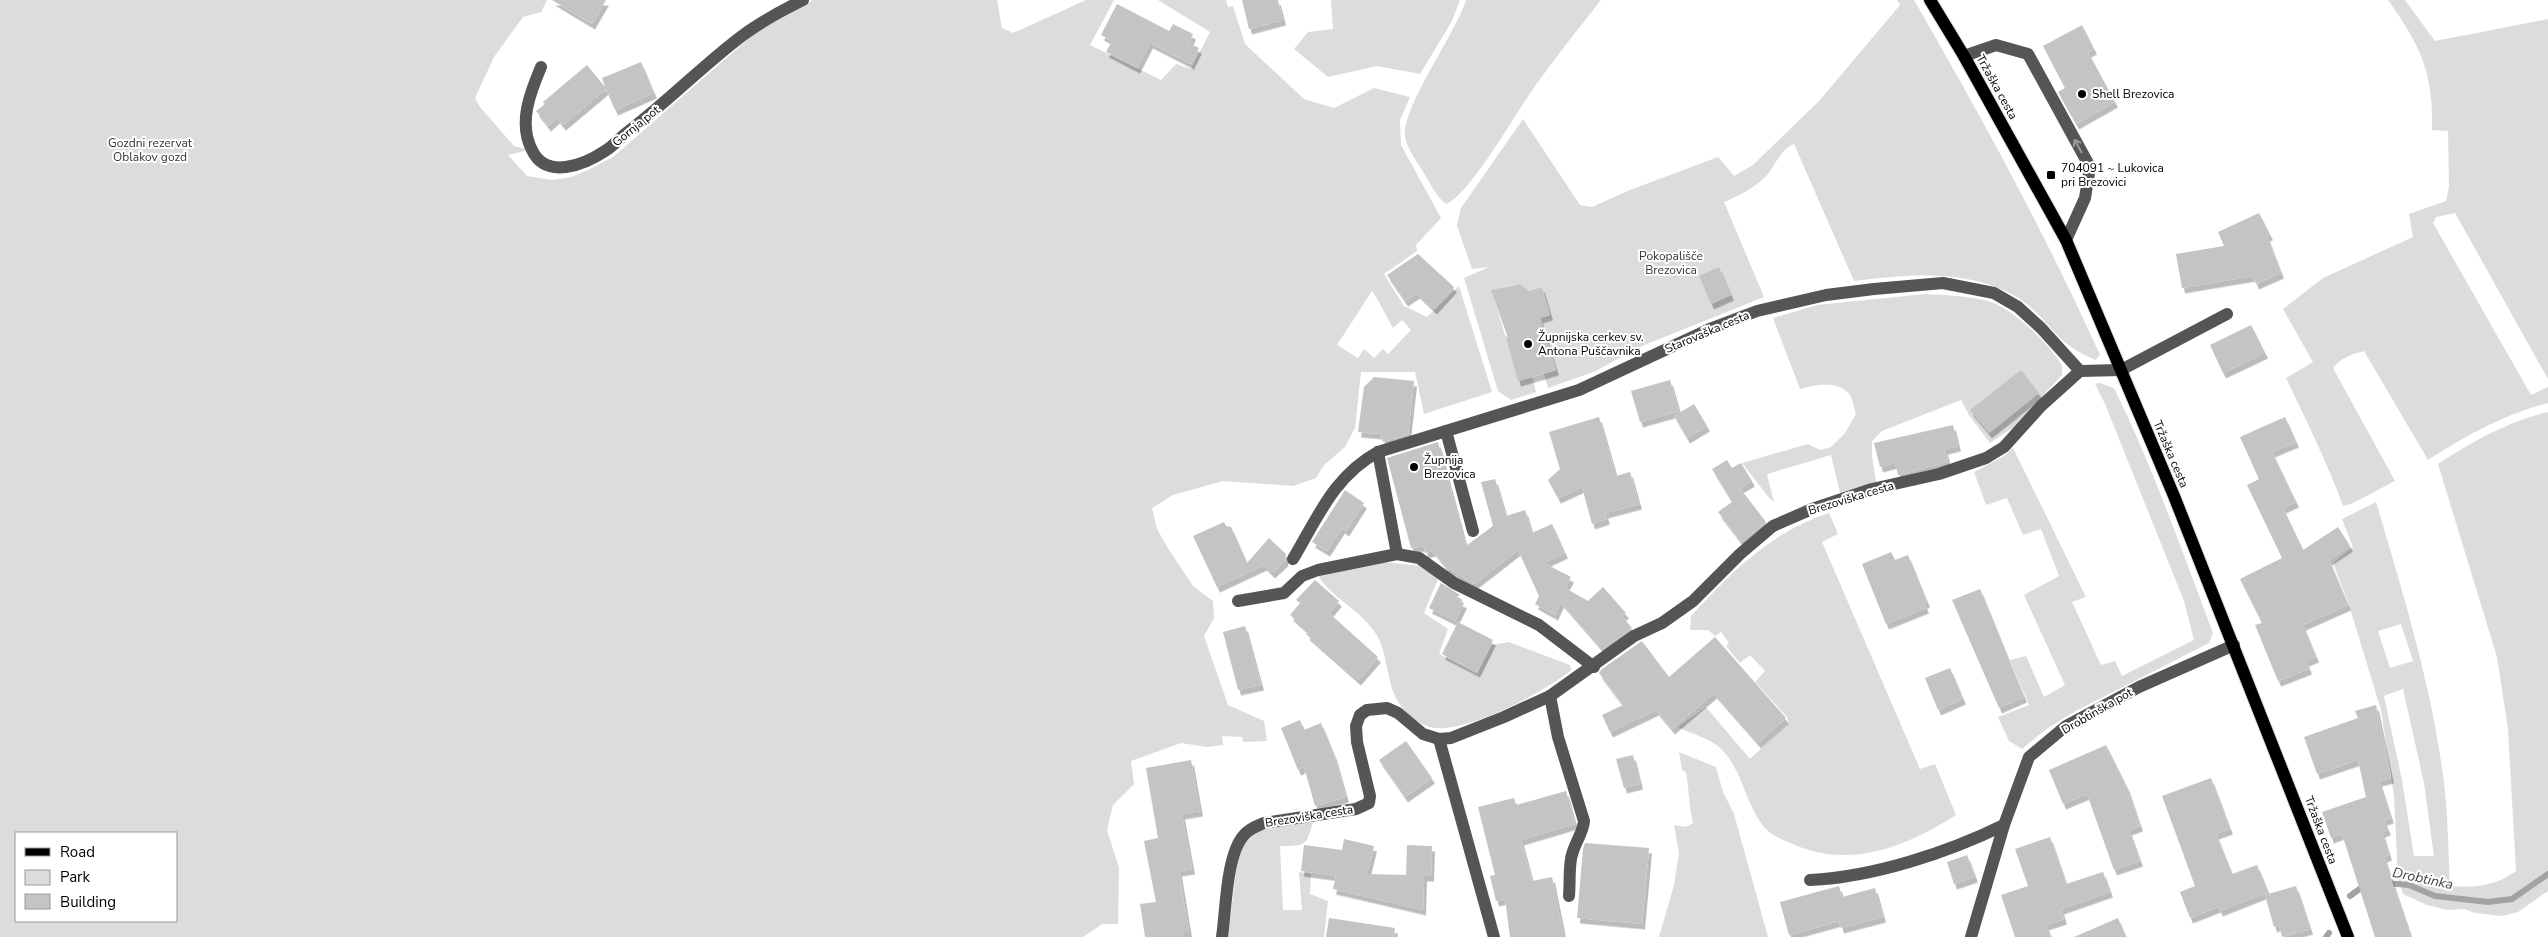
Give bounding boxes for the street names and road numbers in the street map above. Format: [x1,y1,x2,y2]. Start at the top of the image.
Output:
street label: Tržaška cesta [1973,52,2021,122]
street label: Gornja pot [609,101,664,150]
street label: Starovaška cesta [1662,307,1752,357]
street label: Tržaška cesta [2150,418,2192,490]
street label: Brezoviška cesta [1806,477,1896,519]
street label: Drobtinška pot [2059,684,2136,738]
street label: Tržaška cesta [2301,794,2341,866]
street label: Brezoviška cesta [1264,801,1354,831]

